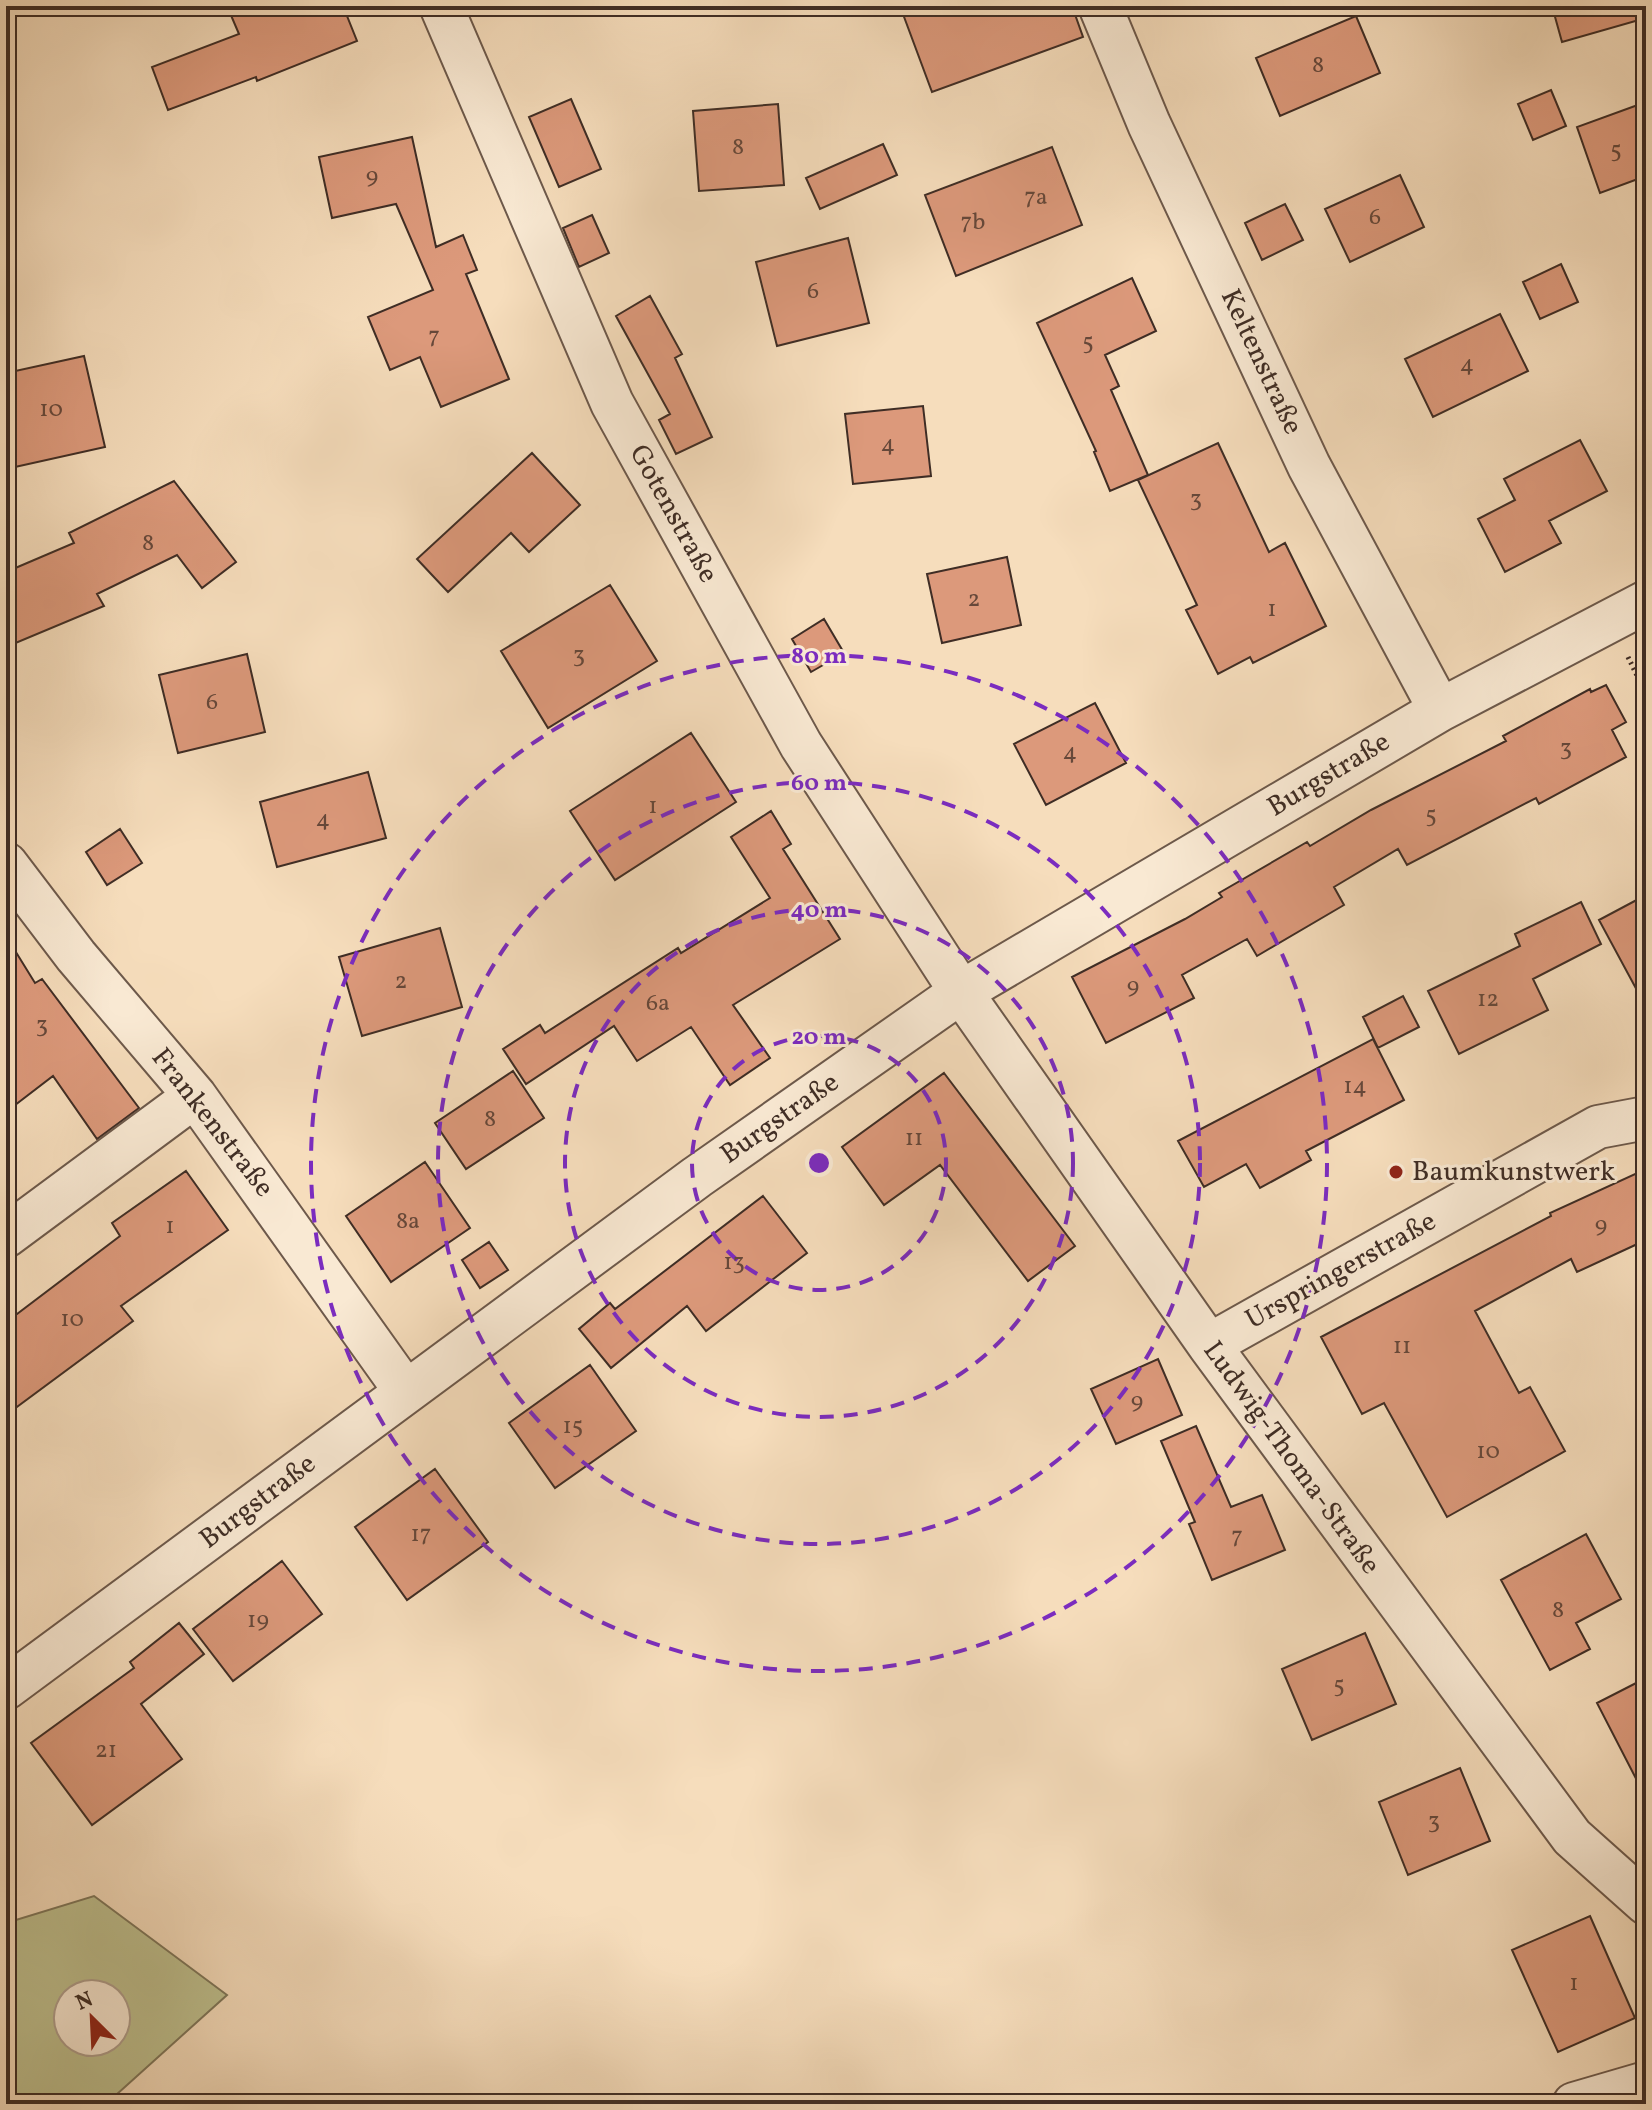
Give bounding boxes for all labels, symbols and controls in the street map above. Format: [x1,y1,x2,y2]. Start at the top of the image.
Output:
house number: 8 [1312,49,1324,83]
house number: 8 [732,131,744,165]
house number: 5 [1610,134,1622,168]
house number: 9 [366,160,378,194]
house number: 7a [1024,181,1048,215]
house number: 6 [1369,201,1381,235]
house number: 7b [961,206,985,240]
house number: 6 [807,275,819,309]
street label: Keltenstraße [1210,283,1312,441]
house number: 7 [428,320,440,354]
house number: 5 [1082,326,1094,360]
house number: 4 [1460,348,1474,382]
house number: 10 [39,393,63,427]
house number: 4 [881,428,895,462]
street label: Gotenstraße [619,438,727,590]
house number: 3 [1190,483,1202,517]
house number: 8 [142,527,154,561]
house number: 2 [968,583,980,617]
house number: 1 [1267,593,1277,627]
house number: 3 [573,639,585,673]
text: 80 m [791,640,847,674]
house number: 6 [206,686,218,720]
street label: Burgstraße [1260,723,1398,827]
house number: 3 [1560,732,1572,766]
house number: 4 [1063,736,1077,770]
text: 60 m [791,767,847,801]
house number: 1 [648,790,658,824]
house number: 5 [1425,799,1437,833]
house number: 4 [316,803,330,837]
text: 40 m [791,894,847,928]
house number: 2 [395,965,407,999]
house number: 9 [1127,970,1139,1004]
house number: 12 [1477,983,1499,1017]
house number: 6a [646,987,670,1021]
house number: 3 [36,1009,48,1043]
text: 20 m [791,1021,847,1055]
street label: Frankenstraße [141,1040,283,1206]
street label: Burgstraße [713,1064,847,1174]
house number: 14 [1343,1070,1367,1104]
house number: 8 [484,1103,496,1137]
house number: 11 [905,1122,923,1156]
centre of rings [805,1149,833,1177]
place label: Baumkunstwerk [1412,1153,1615,1192]
marker: Baumkunstwerk [1387,1163,1405,1181]
street label: Urspringerstraße [1239,1202,1443,1340]
house number: 8a [396,1205,420,1239]
house number: 9 [1595,1209,1607,1243]
house number: 1 [165,1210,175,1244]
house number: 13 [723,1246,745,1280]
house number: 10 [60,1303,84,1337]
house number: 11 [1393,1330,1411,1364]
street label: Ludwig-Thoma-Straße [1193,1333,1389,1583]
house number: 9 [1131,1385,1143,1419]
house number: 15 [563,1410,583,1444]
house number: 10 [1476,1435,1500,1469]
street label: Burgstraße [192,1445,324,1559]
house number: 17 [411,1518,431,1552]
house number: 7 [1231,1520,1243,1554]
house number: 8 [1552,1594,1564,1628]
house number: 19 [247,1604,269,1638]
house number: 5 [1333,1669,1345,1703]
house number: 21 [95,1734,117,1768]
house number: 3 [1428,1805,1440,1839]
house number: 1 [1569,1967,1579,2001]
north arrow [52,1978,132,2058]
text: N [71,1985,99,2019]

